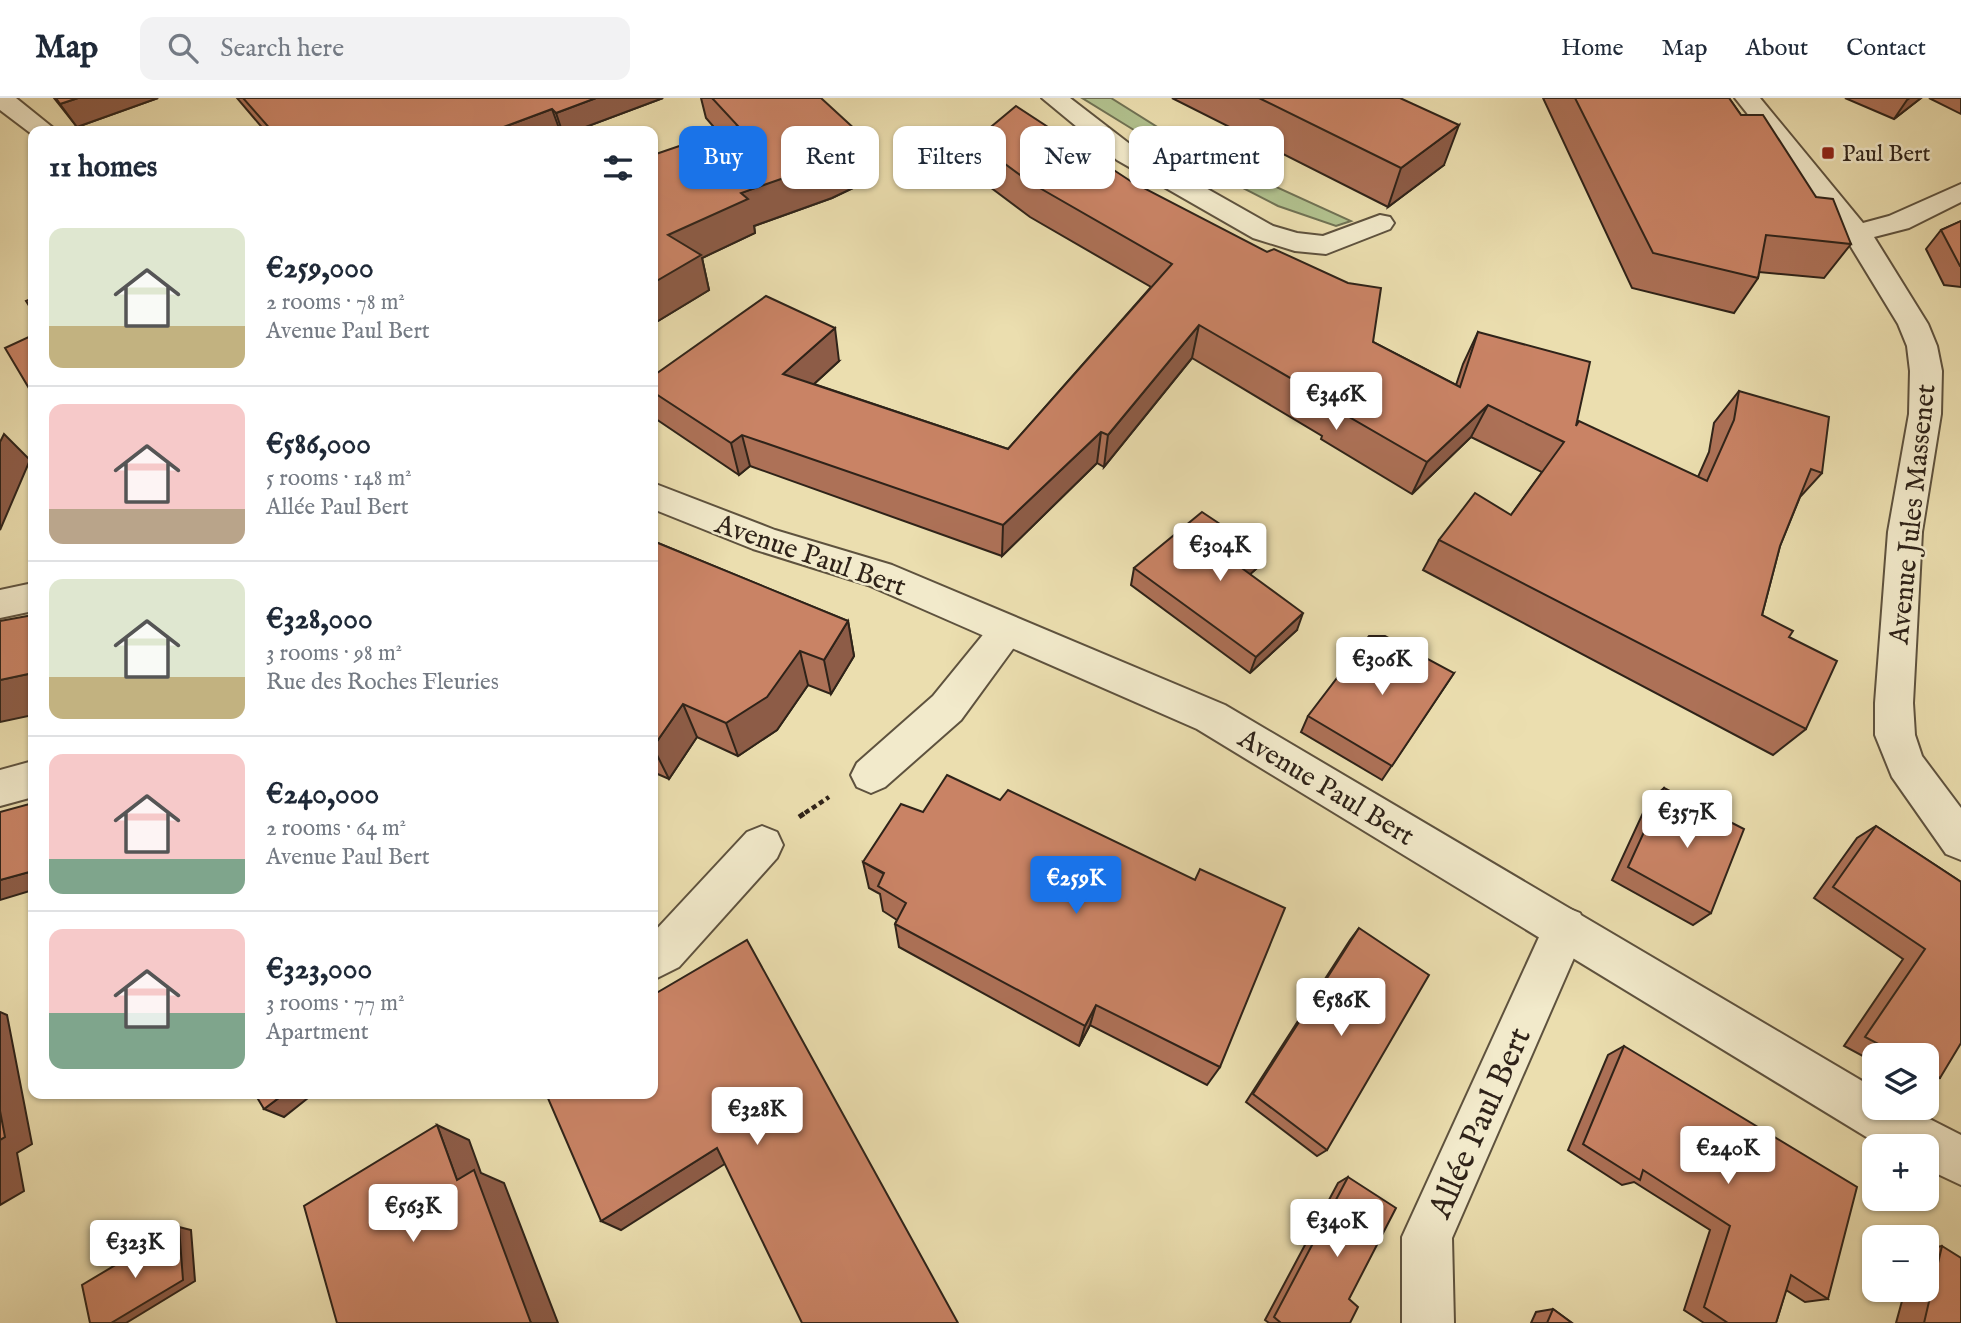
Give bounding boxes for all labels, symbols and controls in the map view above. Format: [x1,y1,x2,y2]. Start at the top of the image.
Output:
search box [140,17,630,80]
text: Map [35,27,98,69]
icon: search [164,29,202,67]
text: Search here [220,32,344,65]
text: Home [1561,33,1624,64]
text: Map [1662,33,1708,64]
text: About [1746,33,1808,64]
text: Contact [1846,33,1926,64]
chip: Buy [679,126,767,189]
chip: Rent [781,126,879,189]
chip: Filters [893,126,1006,189]
chip: New [1020,126,1115,189]
chip: Apartment [1129,126,1284,189]
place label: Paul Bert [1842,140,1931,169]
marker: Paul Bert [1820,145,1836,161]
text: 11 homes [49,149,157,187]
icon: filters [599,149,637,187]
text: €259,000 [266,250,374,288]
icon: home [105,256,189,340]
text: 2 rooms · 78 m² [266,288,405,317]
text: Avenue Paul Bert [266,317,430,346]
pin: €346K [1287,372,1385,432]
text: €346K [1306,380,1366,409]
street label: Avenue Jules Massenet [1882,382,1945,647]
text: €586,000 [266,426,371,464]
icon: home [105,432,189,516]
text: 5 rooms · 148 m² [266,464,412,493]
text: Allée Paul Bert [266,493,409,522]
street label: Avenue Paul Bert [709,507,910,605]
pin: €304K [1171,524,1269,583]
text: €304K [1189,531,1251,560]
text: €328,000 [266,601,373,639]
icon: home [105,607,189,691]
pin: €306K [1333,638,1431,697]
text: 3 rooms · 98 m² [266,639,402,668]
text: €306K [1352,645,1412,674]
text: Rue des Roches Fleuries [266,668,499,697]
street label: Avenue Paul Bert [1230,721,1420,855]
text: €240,000 [266,776,379,814]
icon: home [105,782,189,866]
pin: €357K [1638,790,1736,850]
text: €357K [1658,798,1716,827]
text: 2 rooms · 64 m² [266,814,406,843]
text: Avenue Paul Bert [266,843,430,872]
pin: €259K [1027,856,1125,916]
text: €259K [1046,864,1106,893]
text: €323,000 [266,951,372,989]
icon: home [105,957,189,1041]
pin: €586K [1292,978,1390,1038]
text: €586K [1312,986,1370,1015]
text: 3 rooms · 77 m² [266,989,405,1018]
text: Apartment [266,1018,369,1047]
street label: Allée Paul Bert [1420,1021,1542,1226]
map controls [1862,1043,1939,1302]
button: layers [1862,1043,1939,1120]
pin: €328K [708,1088,806,1147]
text: €328K [728,1095,786,1124]
pin: €240K [1679,1126,1777,1186]
text: €240K [1696,1134,1760,1163]
button: + [1862,1134,1939,1211]
pin: €563K [364,1184,462,1244]
text: €563K [385,1192,441,1221]
pin: €340K [1288,1200,1386,1259]
text: €340K [1306,1207,1368,1236]
pin: €323K [86,1220,184,1280]
button: − [1862,1225,1939,1302]
text: €323K [106,1228,164,1257]

